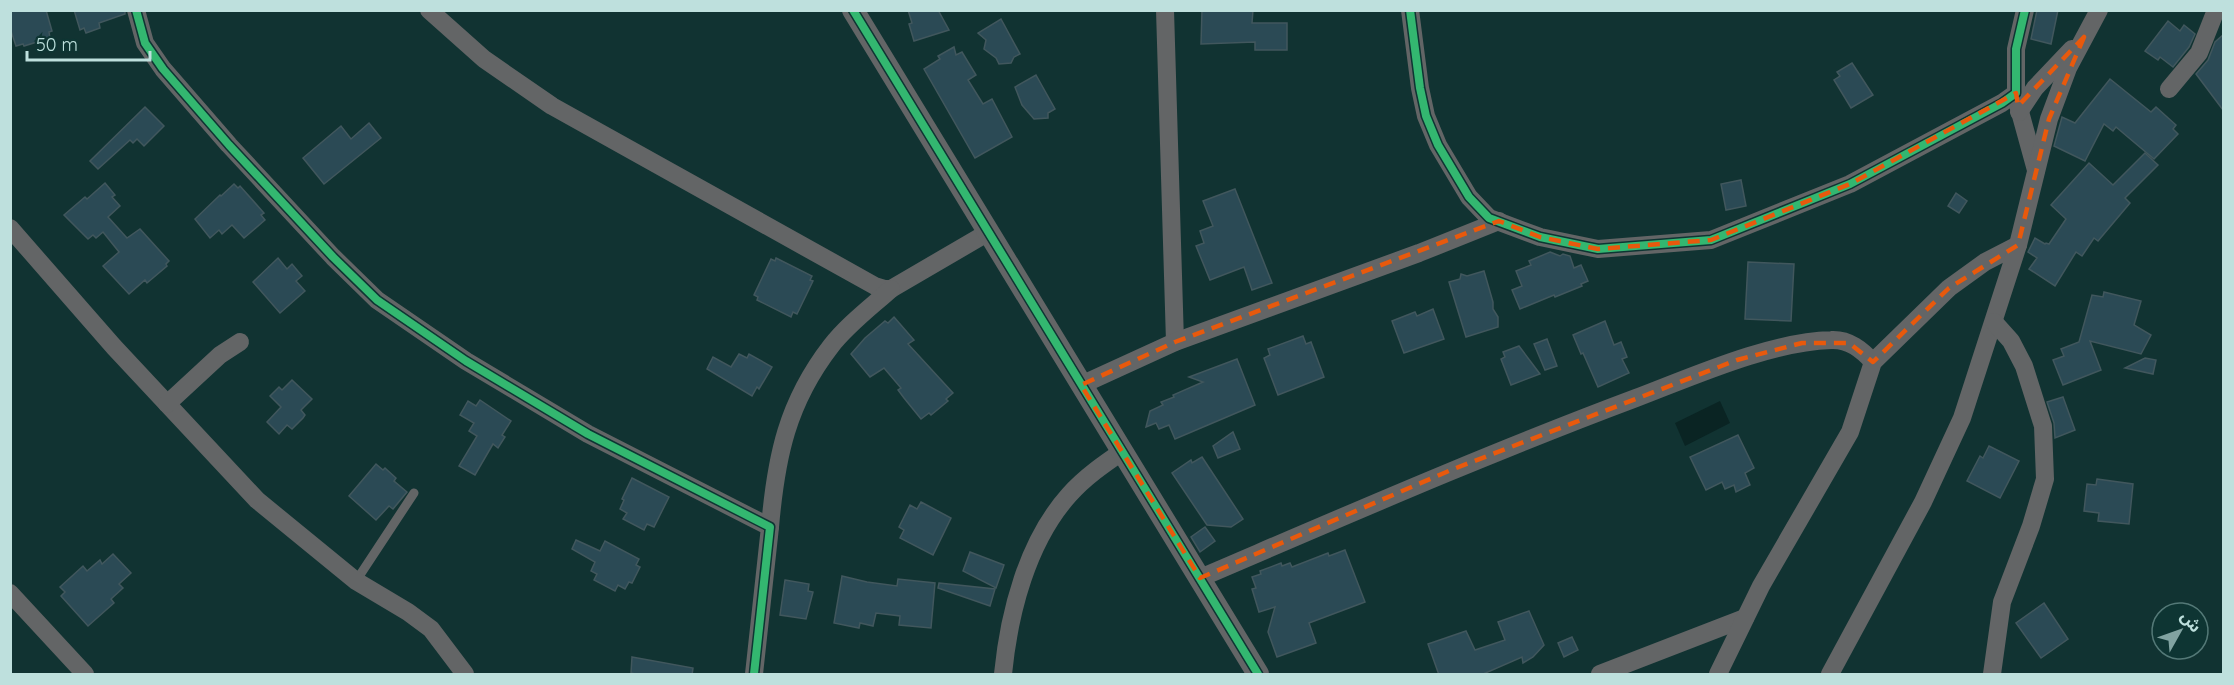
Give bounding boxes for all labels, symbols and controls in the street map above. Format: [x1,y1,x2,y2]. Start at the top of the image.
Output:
scale bar [27,24,150,62]
text: 50 m [36,33,78,56]
north arrow [2150,601,2210,661]
text: ش [2177,607,2206,636]

